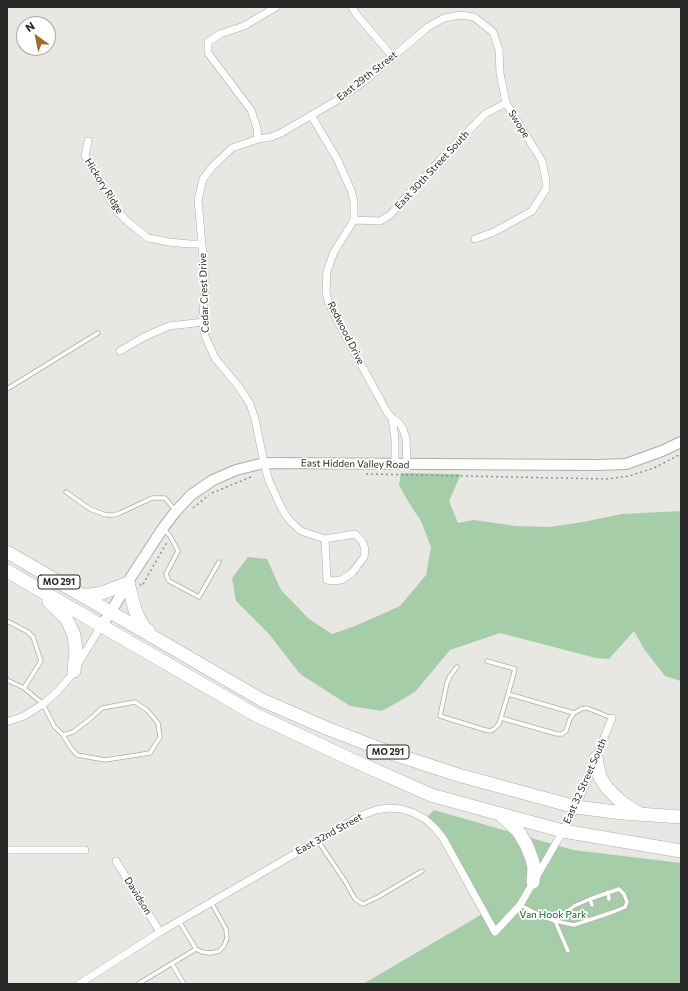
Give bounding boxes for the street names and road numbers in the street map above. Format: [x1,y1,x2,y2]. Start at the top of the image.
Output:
street label: East 29th Street [334,49,400,103]
street label: Swope [506,108,532,140]
street label: East 30th Street South [392,128,472,212]
street label: Hickory Ridge [82,156,126,216]
street label: Cedar Crest Drive [197,253,211,333]
street label: Redwood Drive [325,300,367,366]
street label: East Hidden Valley Road [301,457,409,471]
road number: MO 291 [38,575,80,589]
street label: East 32 Street South [561,736,609,826]
road number: MO 291 [367,745,409,759]
street label: East 32nd Street [293,811,365,857]
street label: Davidson [122,875,154,917]

